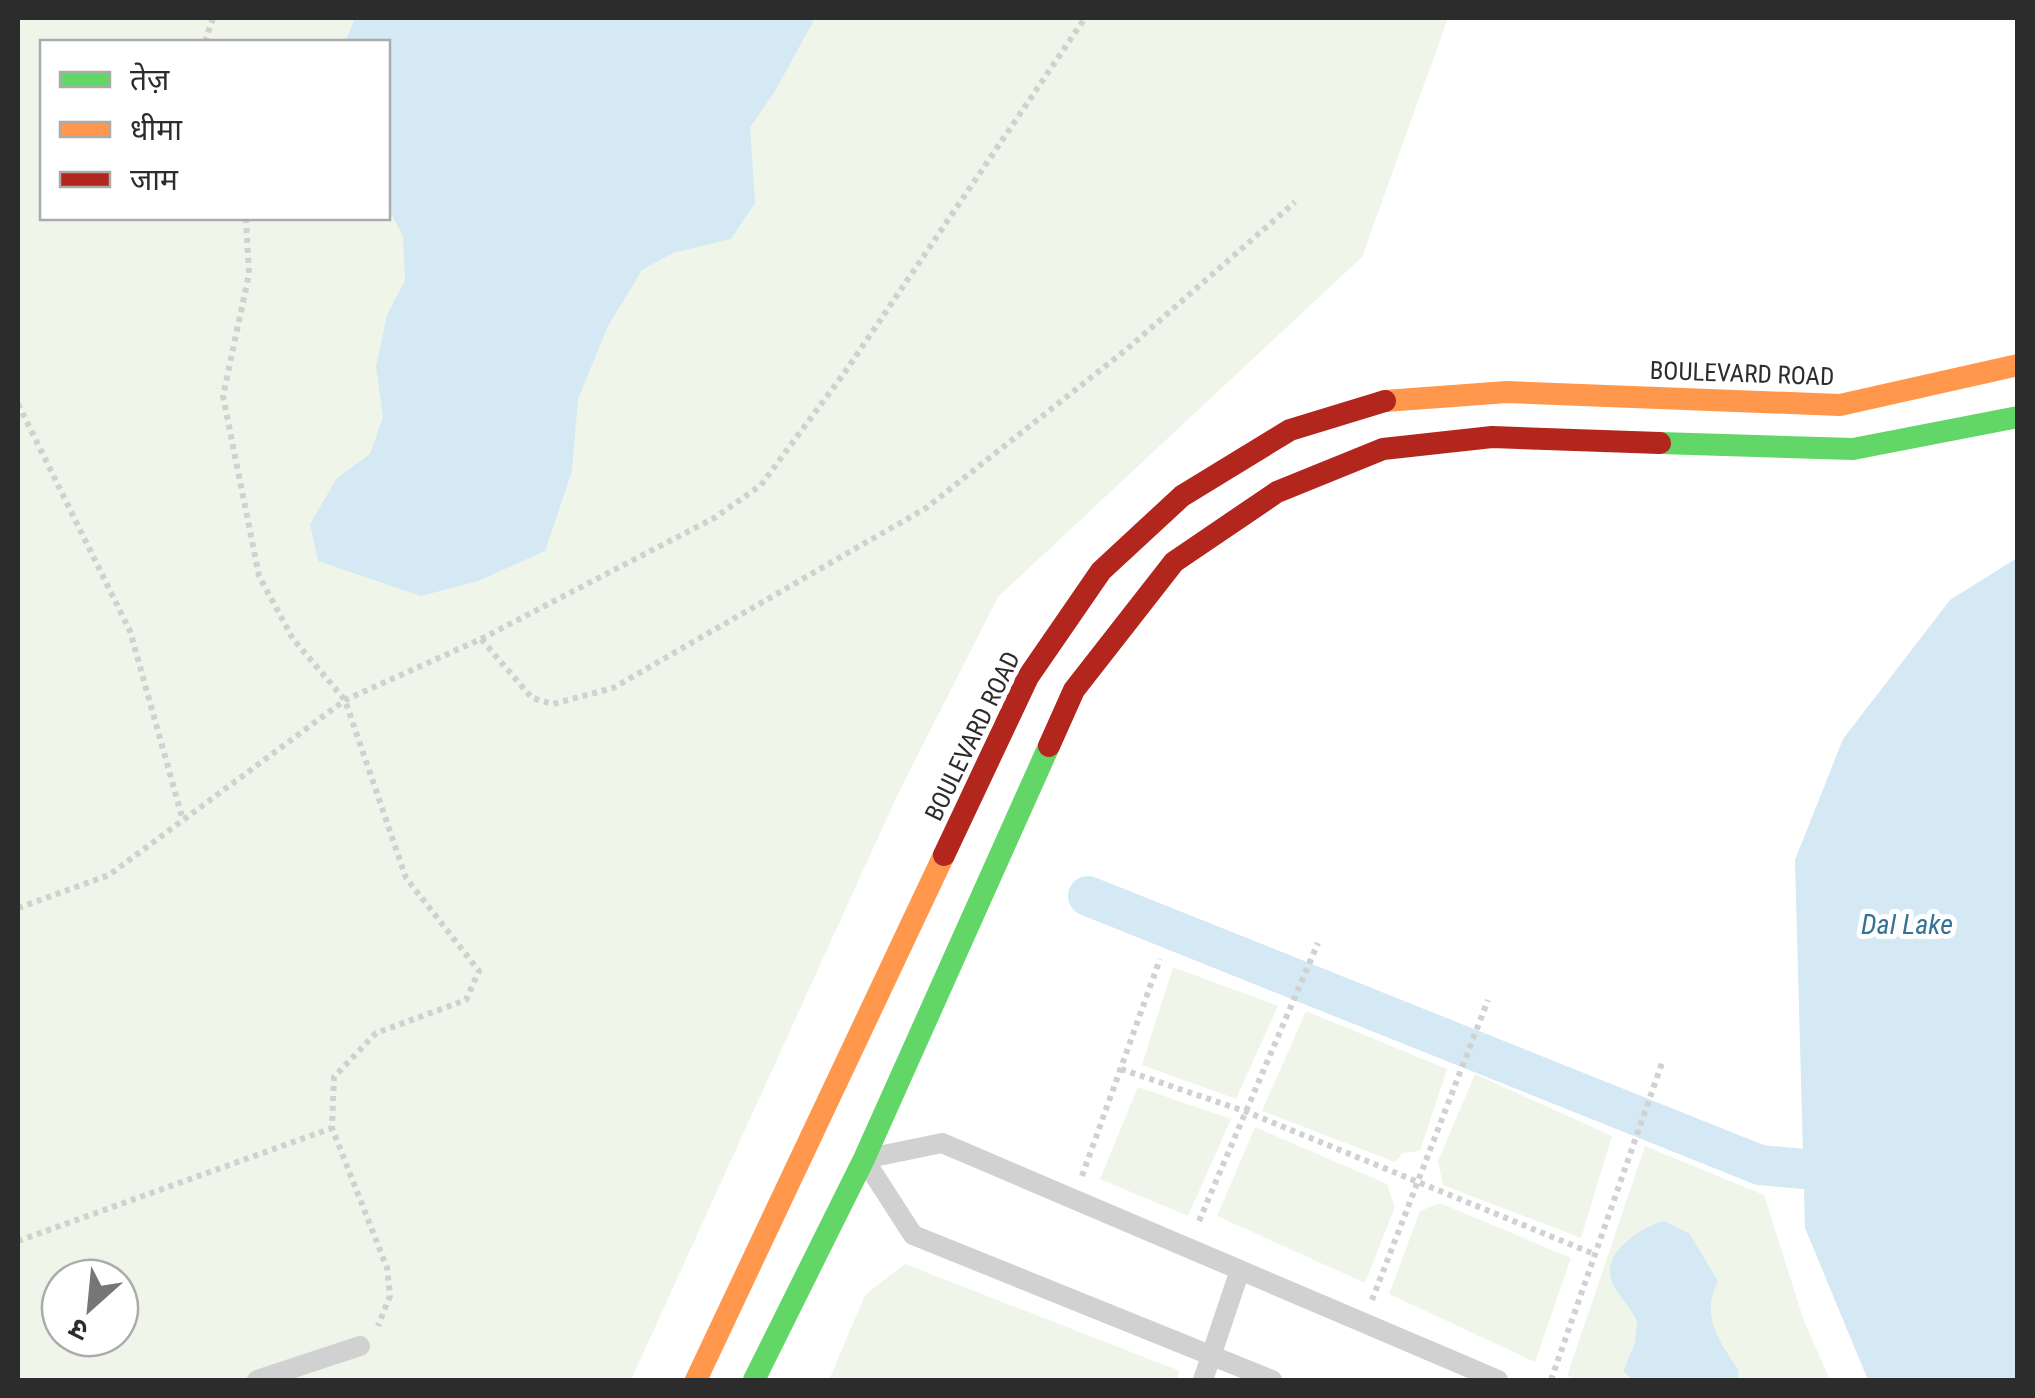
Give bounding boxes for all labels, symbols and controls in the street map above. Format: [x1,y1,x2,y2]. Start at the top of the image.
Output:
legend [40,40,390,220]
text: तेज़ [130,62,170,97]
text: धीमा [130,112,183,147]
text: जाम [130,162,179,197]
street label: BOULEVARD ROAD [1649,356,1835,391]
street label: BOULEVARD ROAD [919,647,1026,826]
water label: Dal Lake [1861,908,1953,941]
north arrow [40,1258,140,1358]
text: उ [64,1311,94,1348]

